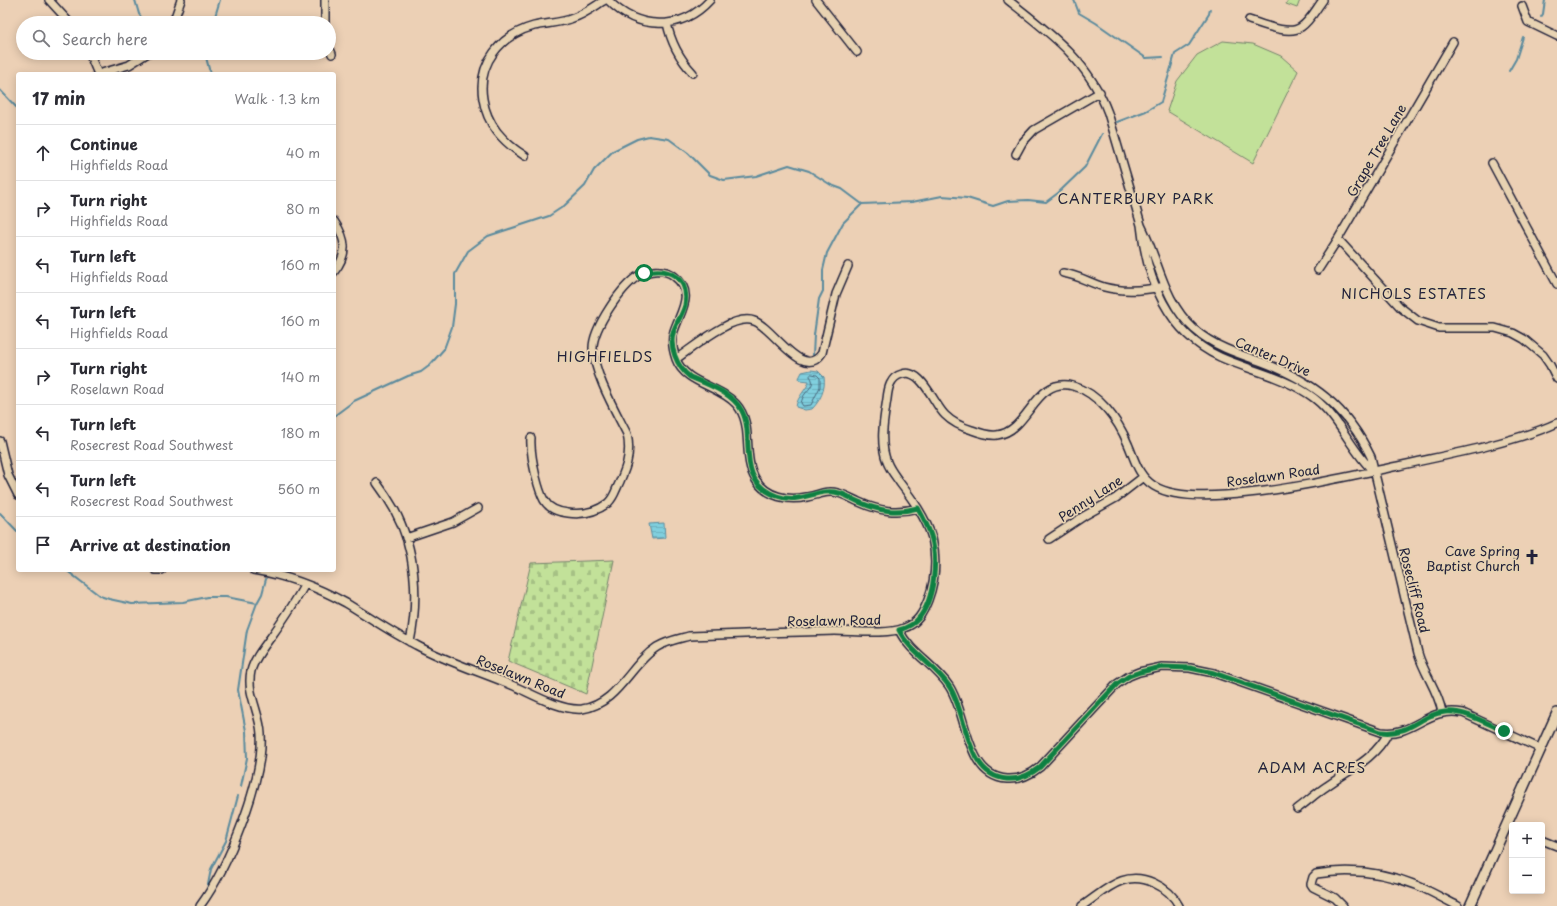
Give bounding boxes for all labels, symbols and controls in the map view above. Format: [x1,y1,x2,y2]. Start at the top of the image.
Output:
search box [16,16,336,60]
icon: search [30,27,52,49]
text: Search here [62,27,148,50]
text: 17 min [32,85,86,111]
text: Walk · 1.3 km [235,89,320,108]
street label: Grape Tree Lane [1342,100,1410,200]
text: Continue [70,132,138,155]
icon: ahead [32,142,54,164]
text: 40 m [286,143,320,162]
text: Highfields Road [70,155,168,174]
text: Turn right [70,188,147,211]
district label: CANTERBURY PARK [1057,188,1215,209]
icon: right [32,198,54,220]
text: 80 m [286,199,320,218]
text: Highfields Road [70,211,168,230]
text: Turn left [70,244,136,267]
icon: left [32,254,54,276]
text: 160 m [281,255,320,274]
route start [635,264,653,282]
text: Highfields Road [70,267,168,286]
district label: NICHOLS ESTATES [1341,283,1487,304]
text: Turn left [70,300,136,323]
icon: left [32,310,54,332]
text: 160 m [281,311,320,330]
text: Highfields Road [70,323,168,342]
street label: Canter Drive [1232,332,1314,380]
district label: HIGHFIELDS [557,346,653,367]
text: Turn right [70,356,147,379]
icon: right [32,366,54,388]
text: 140 m [281,367,320,386]
text: Roselawn Road [70,379,164,398]
text: Turn left [70,412,136,435]
icon: left [32,422,54,444]
text: 180 m [281,423,320,442]
text: Rosecrest Road Southwest [70,435,233,454]
street label: Roselawn Road [1225,459,1321,491]
text: Turn left [70,468,136,491]
street label: Penny Lane [1054,470,1126,526]
icon: left [32,478,54,500]
text: 560 m [278,479,320,498]
text: Rosecrest Road Southwest [70,491,233,510]
text: Arrive at destination [70,533,231,556]
icon: arrive [32,534,54,556]
place label: Cave Spring Baptist Church [1426,541,1520,575]
street label: Rosecliff Road [1395,545,1435,635]
church icon: Cave Spring Baptist Church [1523,548,1541,566]
street label: Roselawn Road [787,610,881,630]
street label: Roselawn Road [474,650,568,702]
route end [1495,722,1513,740]
district label: ADAM ACRES [1258,757,1366,778]
map controls [1509,822,1545,894]
button: + [1509,822,1545,858]
button: − [1509,858,1545,894]

